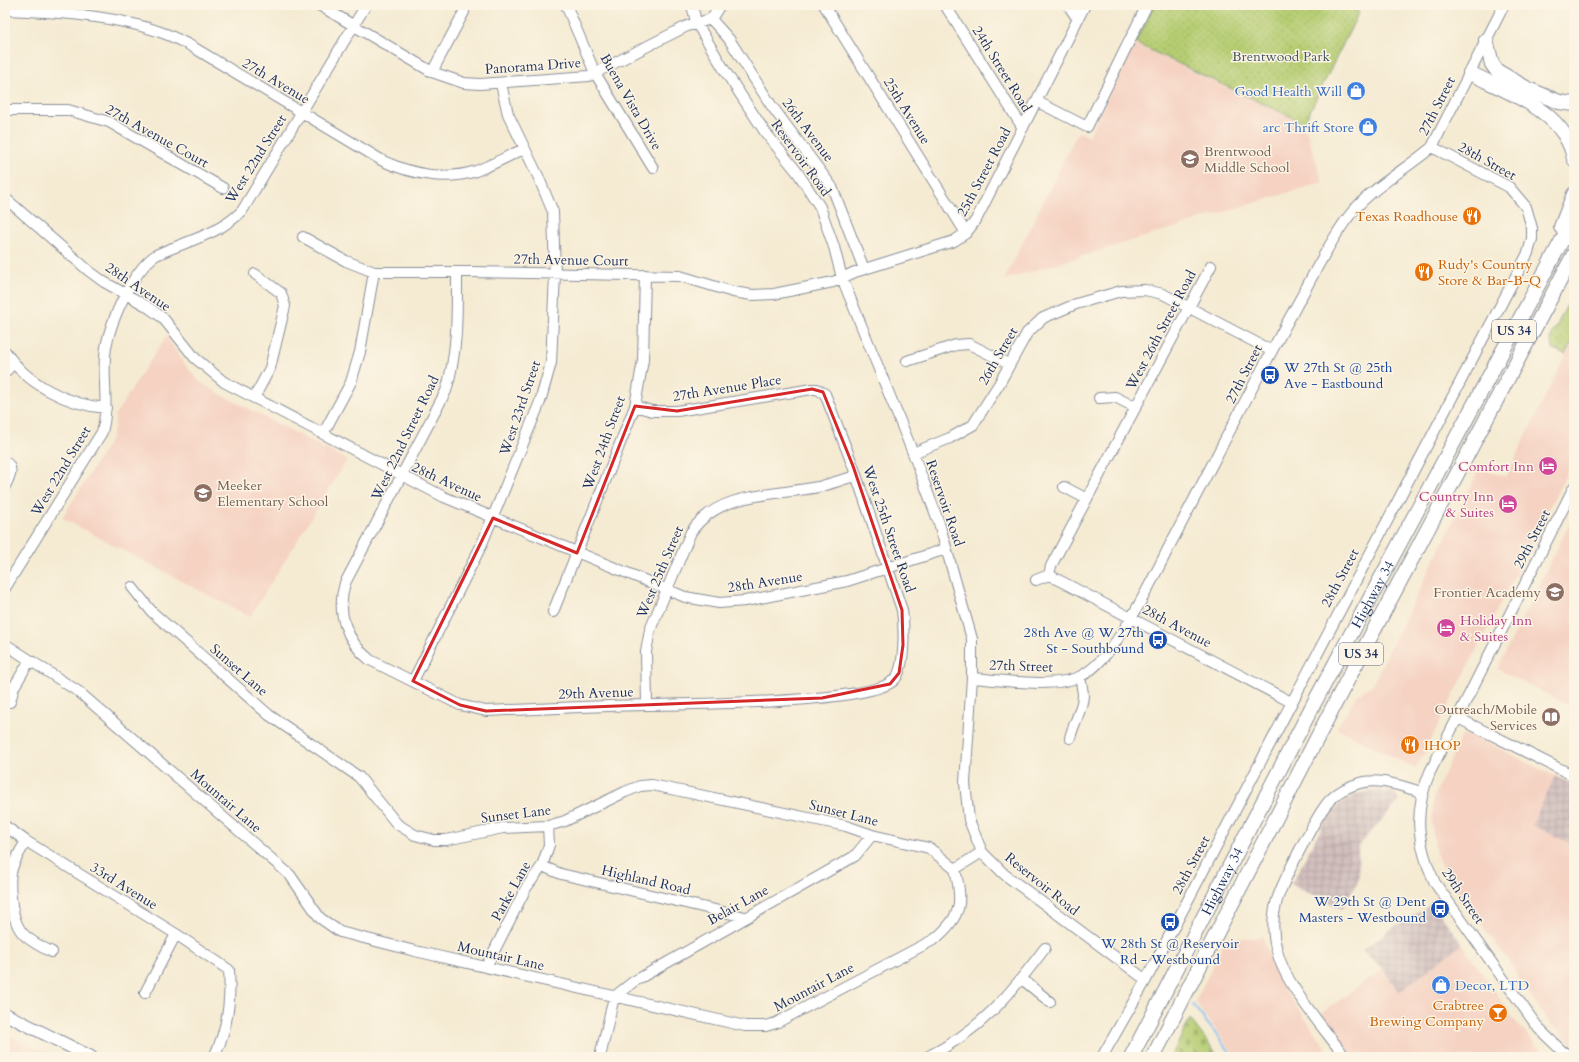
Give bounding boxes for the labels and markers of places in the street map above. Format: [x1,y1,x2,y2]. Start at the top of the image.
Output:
shop icon: Good Health Will [1345,80,1367,102]
place label: Good Health Will [1235,82,1342,101]
shop icon: arc Thrift Store [1357,116,1379,138]
place label: arc Thrift Store [1263,118,1354,137]
place label: Brentwood Middle School [1204,142,1290,177]
school or university icon: Brentwood Middle School [1179,148,1201,170]
restaurant icon: Texas Roadhouse [1461,205,1483,227]
place label: Texas Roadhouse [1355,207,1458,226]
place label: Rudy's Country Store & Bar-B-Q [1438,255,1541,290]
restaurant icon: Rudy's Country Store & Bar-B-Q [1413,261,1435,283]
place label: W 27th St @ 25th Ave - Eastbound [1283,358,1393,393]
bus stop icon: W 27th St @ 25th Ave - Eastbound [1259,364,1281,386]
hotel icon: Comfort Inn [1537,455,1559,477]
place label: Comfort Inn [1458,457,1534,476]
place label: Meeker Elementary School [217,476,329,511]
school or university icon: Meeker Elementary School [192,482,214,504]
place label: Country Inn & Suites [1419,487,1494,522]
hotel icon: Country Inn & Suites [1497,493,1519,515]
school or university icon: Frontier Academy [1544,581,1566,603]
place label: Frontier Academy [1433,583,1542,602]
place label: Holiday Inn & Suites [1460,611,1532,646]
hotel icon: Holiday Inn & Suites [1435,617,1457,639]
place label: 28th Ave @ W 27th St - Southbound [1024,623,1145,658]
bus stop icon: 28th Ave @ W 27th St - Southbound [1147,629,1169,651]
place label: Outreach/Mobile Services [1435,700,1537,735]
library icon: Outreach/Mobile Services [1540,706,1562,728]
restaurant icon: IHOP [1399,734,1421,756]
place label: IHOP [1424,736,1461,755]
place label: W 29th St @ Dent Masters - Westbound [1299,892,1427,927]
bus stop icon: W 29th St @ Dent Masters - Westbound [1429,898,1451,920]
bus stop icon: W 28th St @ Reservoir Rd - Westbound [1159,911,1181,933]
place label: W 28th St @ Reservoir Rd - Westbound [1100,934,1240,969]
shop icon: Decor, LTD [1430,974,1452,996]
place label: Decor, LTD [1455,976,1529,995]
place label: Crabtree Brewing Company [1369,996,1485,1031]
bar icon: Crabtree Brewing Company [1487,1002,1509,1024]

